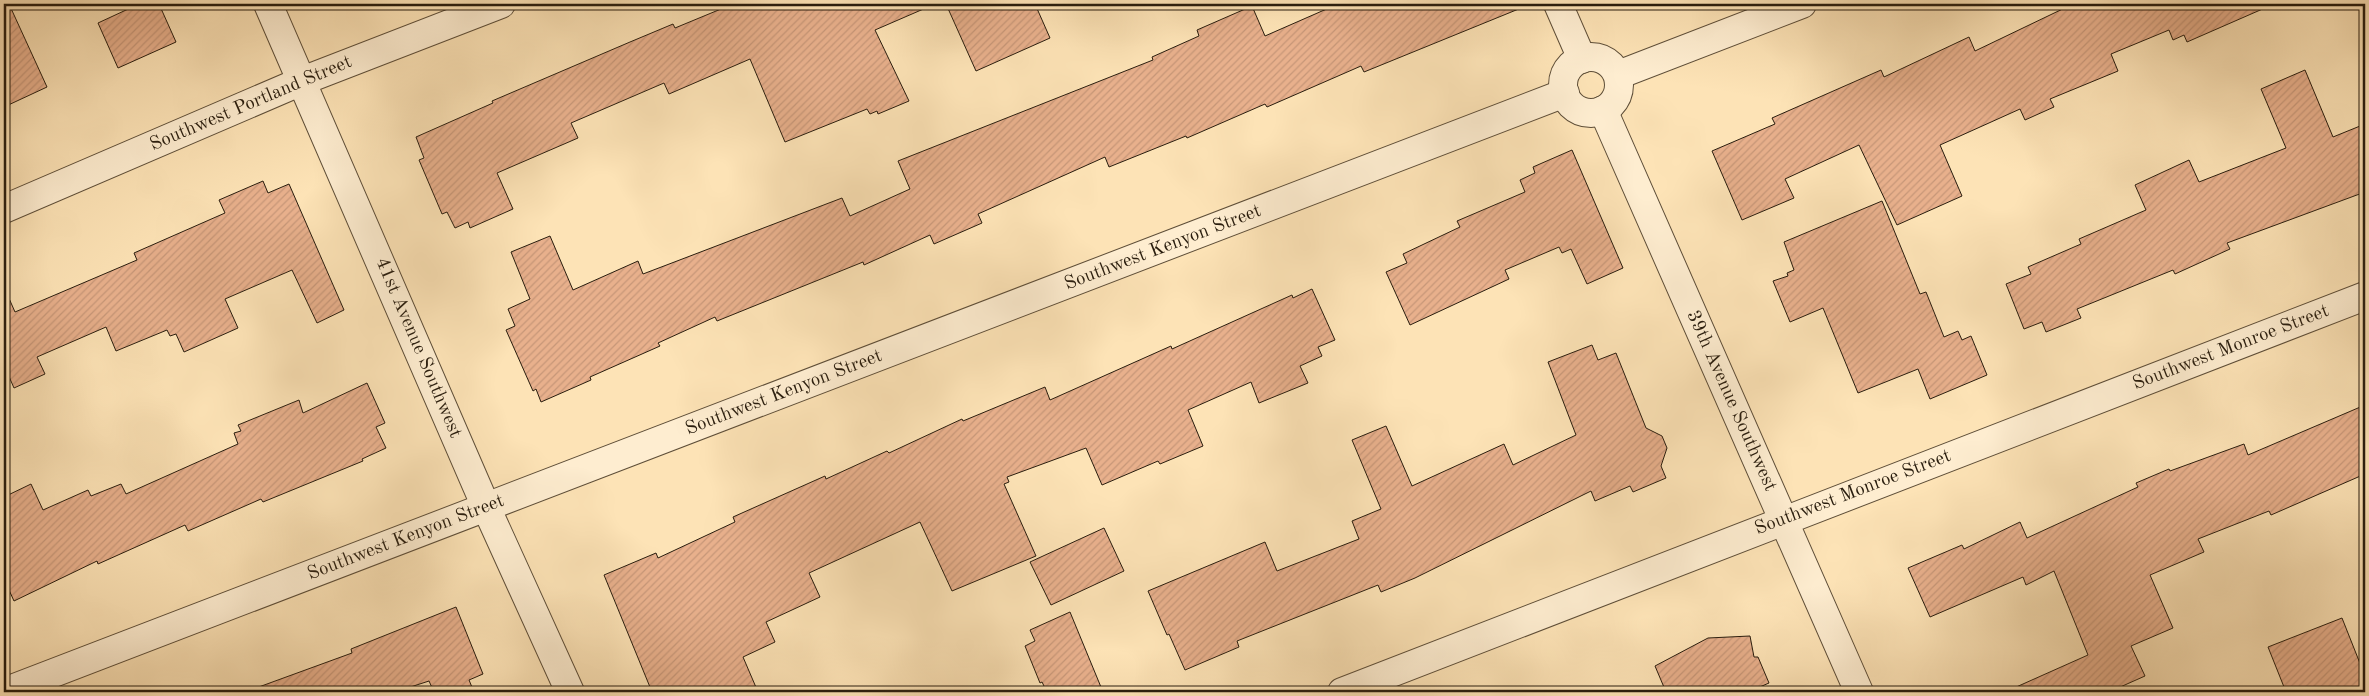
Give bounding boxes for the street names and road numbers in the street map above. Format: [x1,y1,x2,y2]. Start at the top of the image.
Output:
street label: Southwest Portland Street [147,53,355,155]
street label: Southwest Kenyon Street [1062,202,1264,294]
street label: 41st Avenue Southwest [371,255,465,441]
street label: Southwest Monroe Street [2130,302,2332,394]
street label: 39th Avenue Southwest [1682,308,1780,494]
street label: Southwest Kenyon Street [683,347,885,439]
street label: Southwest Monroe Street [1752,447,1954,539]
street label: Southwest Kenyon Street [305,492,507,584]

